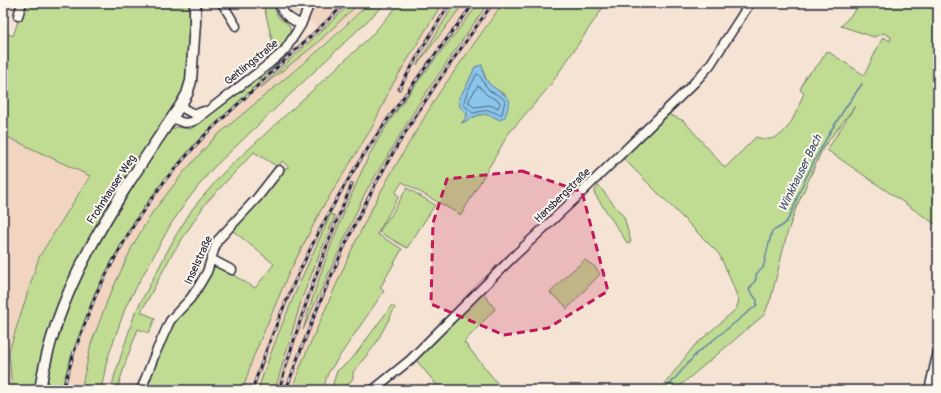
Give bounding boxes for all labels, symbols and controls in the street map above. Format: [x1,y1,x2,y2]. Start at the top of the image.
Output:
street label: Geitlingstraße [222,36,281,88]
water label: Winkhauser Bach [775,131,826,214]
street label: Frohnhauser Weg [84,152,139,226]
street label: Hansbergstraße [532,165,593,225]
street label: Inselstraße [182,233,216,286]

